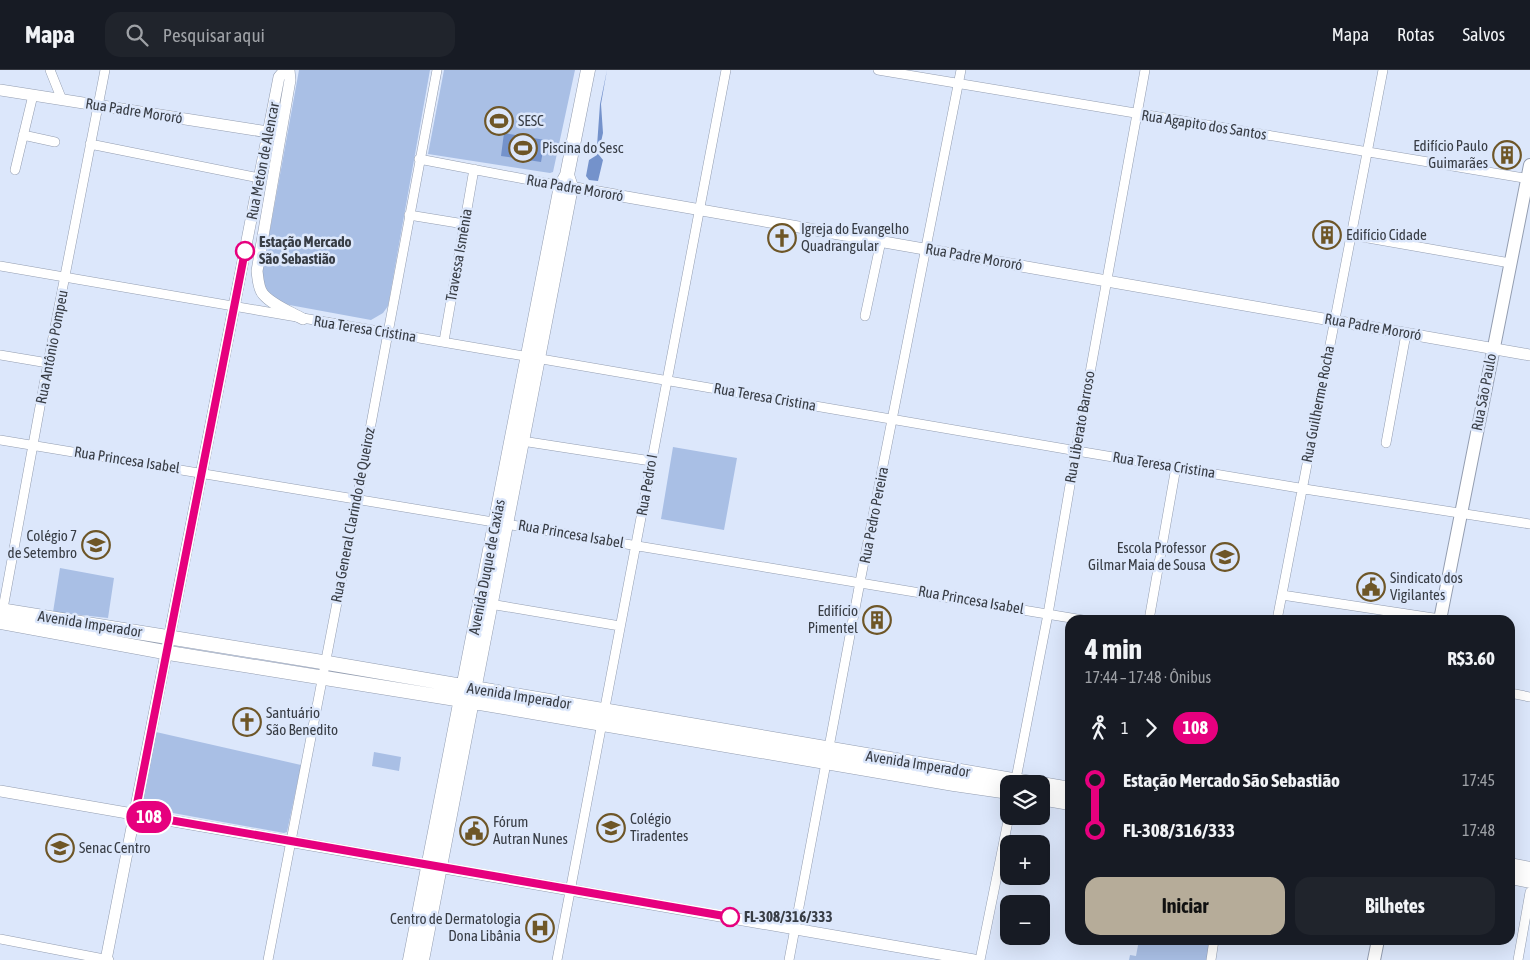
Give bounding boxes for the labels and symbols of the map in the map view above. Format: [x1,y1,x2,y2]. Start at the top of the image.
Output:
street label: Rua Padre Mororó [84,94,184,127]
street label: Rua Meton de Alencar [243,100,282,221]
sports icon: SESC [484,106,514,136]
street label: Rua Agapito dos Santos [1140,106,1268,143]
place label: SESC [518,112,544,129]
sports icon: Piscina do Sesc [508,133,538,163]
place label: Edifício Paulo Guimarães [1413,137,1488,171]
place label: Piscina do Sesc [542,139,624,156]
building icon: Edifício Paulo Guimarães [1492,140,1522,170]
street label: Rua Padre Mororó [525,171,625,204]
street label: Travessa Ismênia [442,207,475,303]
place label: Igreja do Evangelho Quadrangular [801,220,909,254]
building icon: Edifício Cidade [1312,220,1342,250]
church icon: Igreja do Evangelho Quadrangular [767,223,797,253]
place label: Edifício Cidade [1346,226,1427,243]
place label: Estação Mercado São Sebastião [259,233,352,267]
street label: Rua Padre Mororó [924,240,1024,273]
marker: Estação Mercado São Sebastião [235,241,255,261]
street label: Rua Antônio Pompeu [32,289,71,405]
street label: Rua Padre Mororó [1323,310,1423,343]
street label: Rua Teresa Cristina [312,312,418,345]
street label: Rua Guilherme Rocha [1298,344,1337,464]
street label: Rua São Paulo [1468,352,1499,432]
street label: Rua Liberato Barroso [1061,369,1098,484]
street label: Rua Teresa Cristina [713,379,818,414]
street label: Rua General Clarindo de Queiroz [327,425,378,604]
street label: Rua Princesa Isabel [73,443,181,476]
street label: Rua Teresa Cristina [1111,448,1217,481]
street label: Rua Pedro I [633,453,660,517]
street label: Rua Pedro Pereira [856,465,891,565]
street label: Avenida Duque de Caxias [465,498,508,636]
street label: Rua Princesa Isabel [517,516,625,551]
place label: Colégio 7 de Setembro [8,527,77,561]
school or university icon: Colégio 7 de Setembro [81,530,111,560]
place label: Escola Professor Gilmar Maia de Sousa [1088,539,1207,573]
school or university icon: Escola Professor Gilmar Maia de Sousa [1210,542,1240,572]
place label: Sindicato dos Vigilantes [1390,569,1463,603]
public building icon: Sindicato dos Vigilantes [1356,572,1386,602]
street label: Rua Princesa Isabel [917,582,1025,617]
place label: Edifício Pimentel [808,602,858,636]
building icon: Edifício Pimentel [862,605,892,635]
street label: Avenida Imperador [37,607,144,640]
street label: Avenida Imperador [466,679,573,712]
place label: Santuário São Benedito [266,704,338,738]
church icon: Santuário São Benedito [232,707,262,737]
street label: Avenida Imperador [865,747,972,780]
line badge: 108 [120,801,178,833]
place label: Colégio Tiradentes [630,810,688,844]
place label: Fórum Autran Nunes [493,813,568,847]
school or university icon: Colégio Tiradentes [596,813,626,843]
public building icon: Fórum Autran Nunes [459,816,489,846]
school or university icon: Senac Centro [45,833,75,863]
place label: Senac Centro [79,839,151,856]
marker: FL-308/316/333 [720,907,740,927]
place label: FL-308/316/333 [744,908,832,925]
place label: Centro de Dermatologia Dona Libânia [390,910,521,944]
hospital icon: Centro de Dermatologia Dona Libânia [525,913,555,943]

